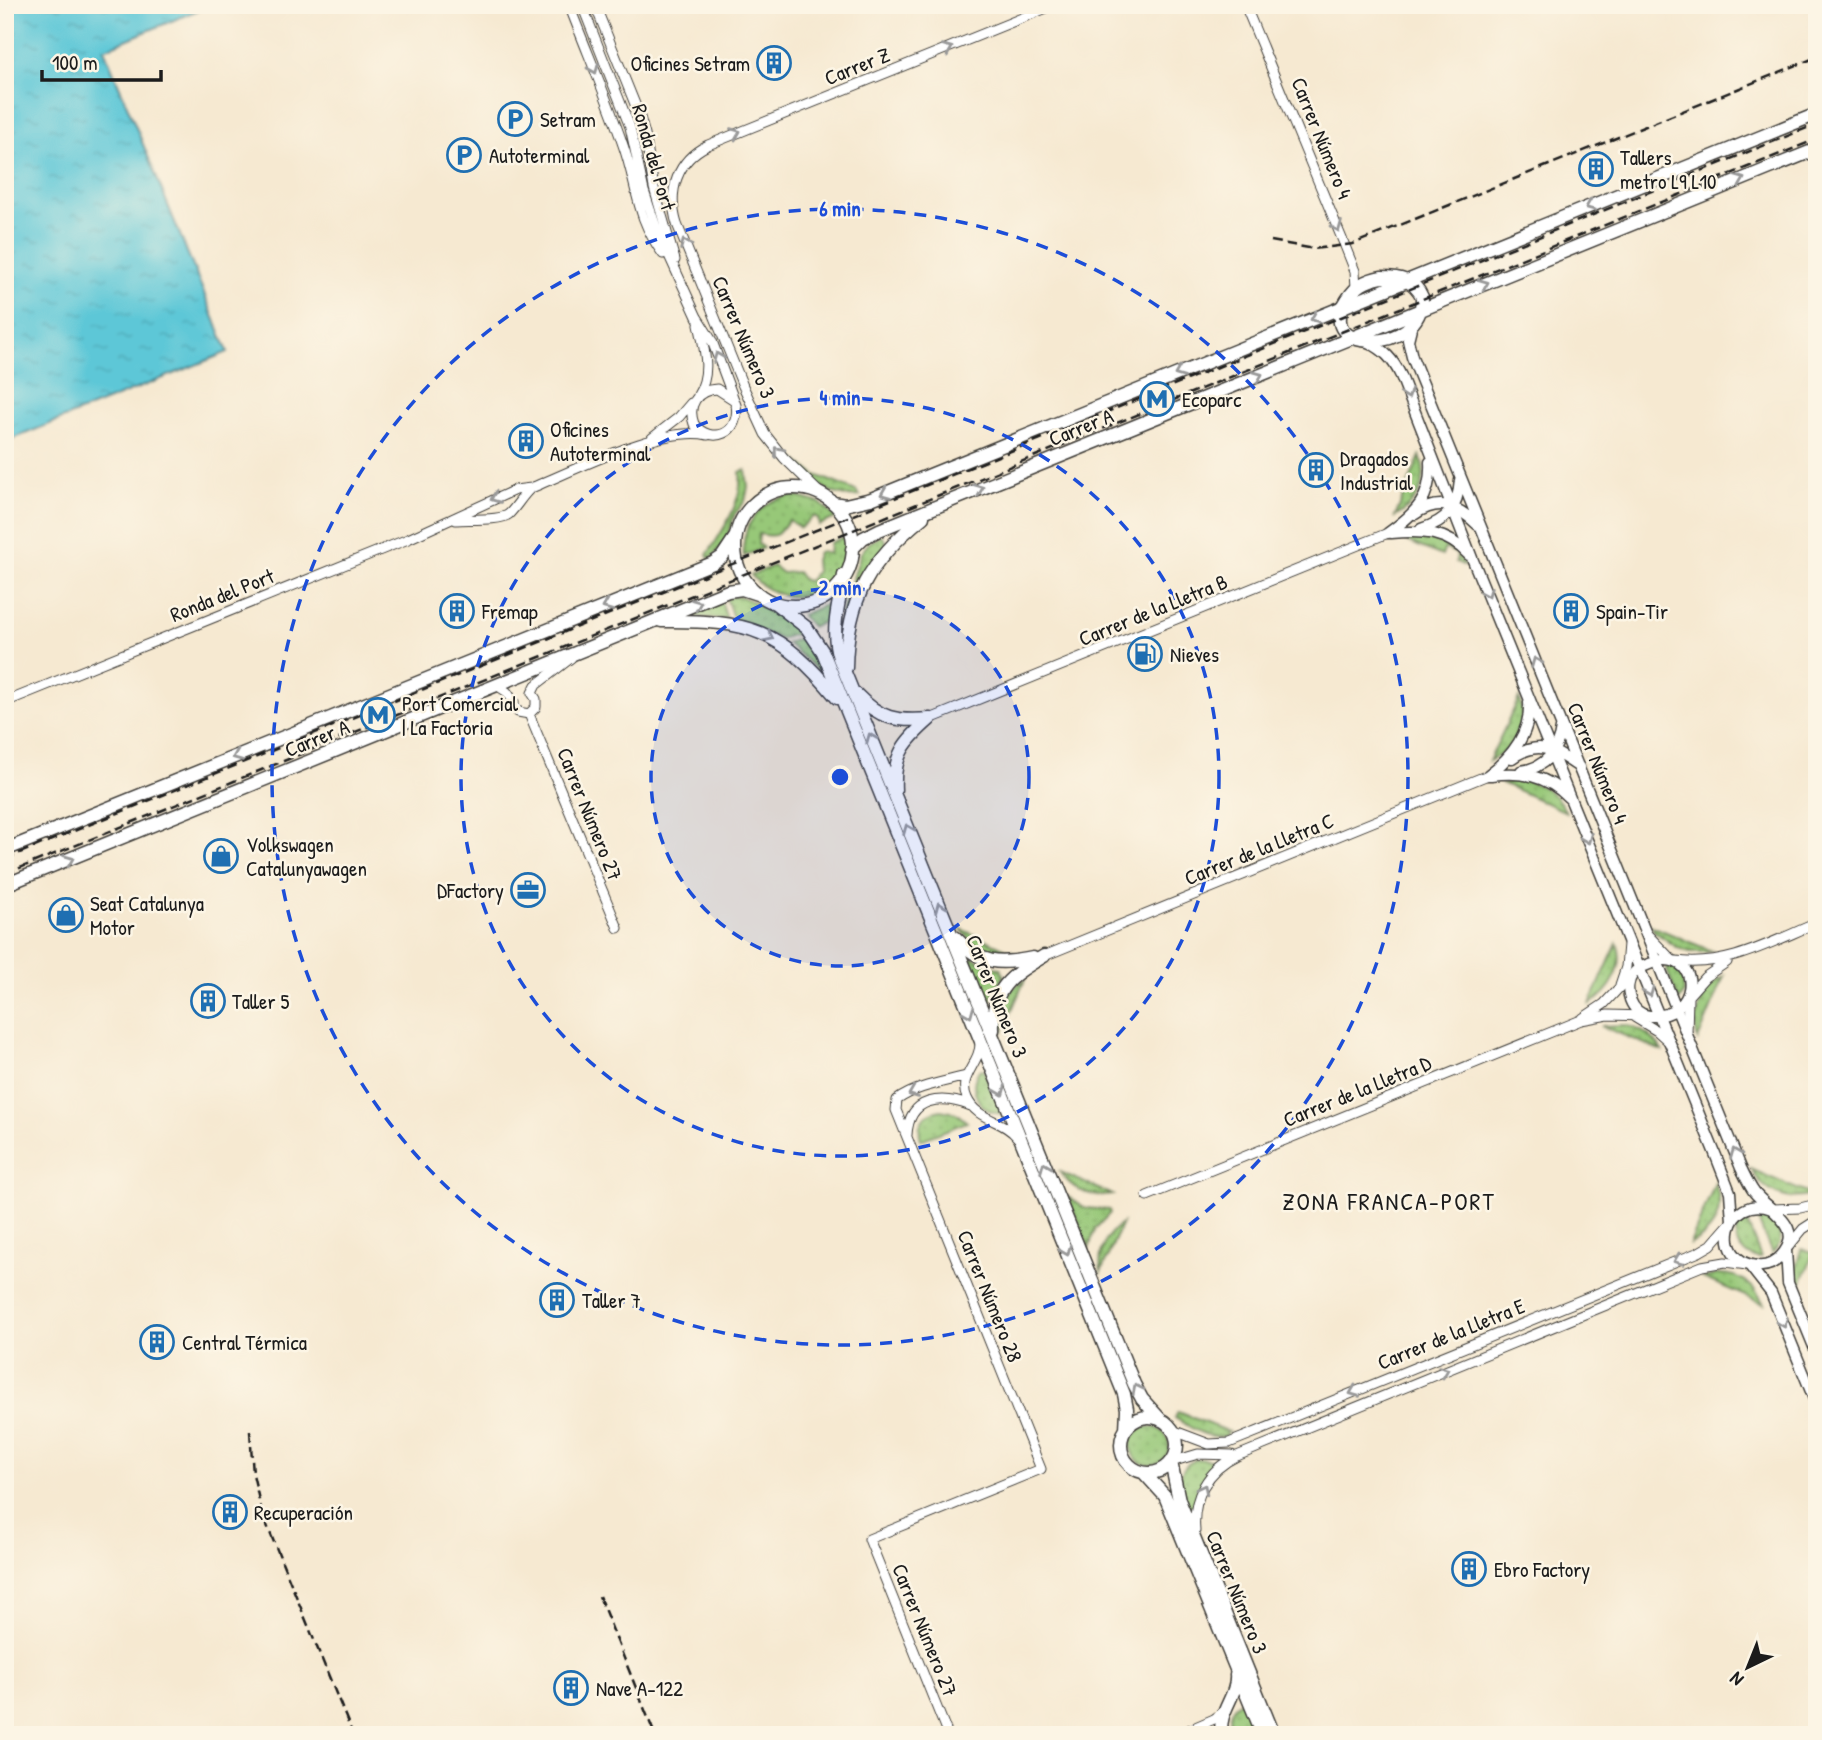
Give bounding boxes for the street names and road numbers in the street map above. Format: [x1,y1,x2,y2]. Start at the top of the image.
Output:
street label: Carrer Z [820,40,894,92]
street label: Carrer Número 4 [1284,73,1360,203]
street label: Ronda del Port [625,100,683,214]
street label: Carrer Número 3 [705,271,783,403]
street label: Carrer A [1044,401,1118,453]
street label: Ronda del Port [166,561,279,629]
street label: Carrer de la Lletra B [1074,567,1232,653]
street label: Carrer Número 4 [1560,698,1636,828]
street label: Carrer A [280,712,354,764]
street label: Carrer Número 27 [550,743,630,885]
street label: Carrer de la Lletra C [1180,806,1338,892]
street label: Carrer Número 3 [959,930,1035,1062]
street label: Carrer de la Lletra D [1279,1048,1435,1134]
street label: Carrer Número 28 [950,1226,1030,1366]
street label: Carrer de la Lletra E [1373,1291,1529,1377]
street label: Carrer Número 3 [1199,1526,1275,1658]
street label: Carrer Número 27 [885,1559,965,1701]

